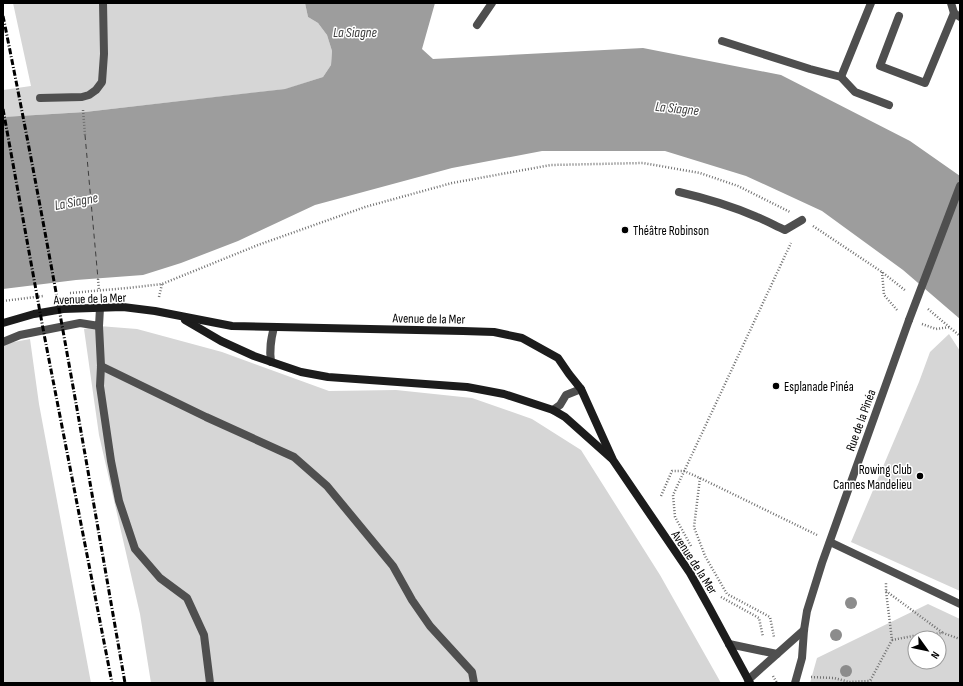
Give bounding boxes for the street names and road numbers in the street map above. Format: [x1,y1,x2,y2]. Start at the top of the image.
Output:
street label: Avenue de la Mer [52,290,127,308]
street label: Avenue de la Mer [391,310,466,328]
street label: Rue de la Pinéa [842,387,880,453]
street label: Avenue de la Mer [667,527,721,598]

